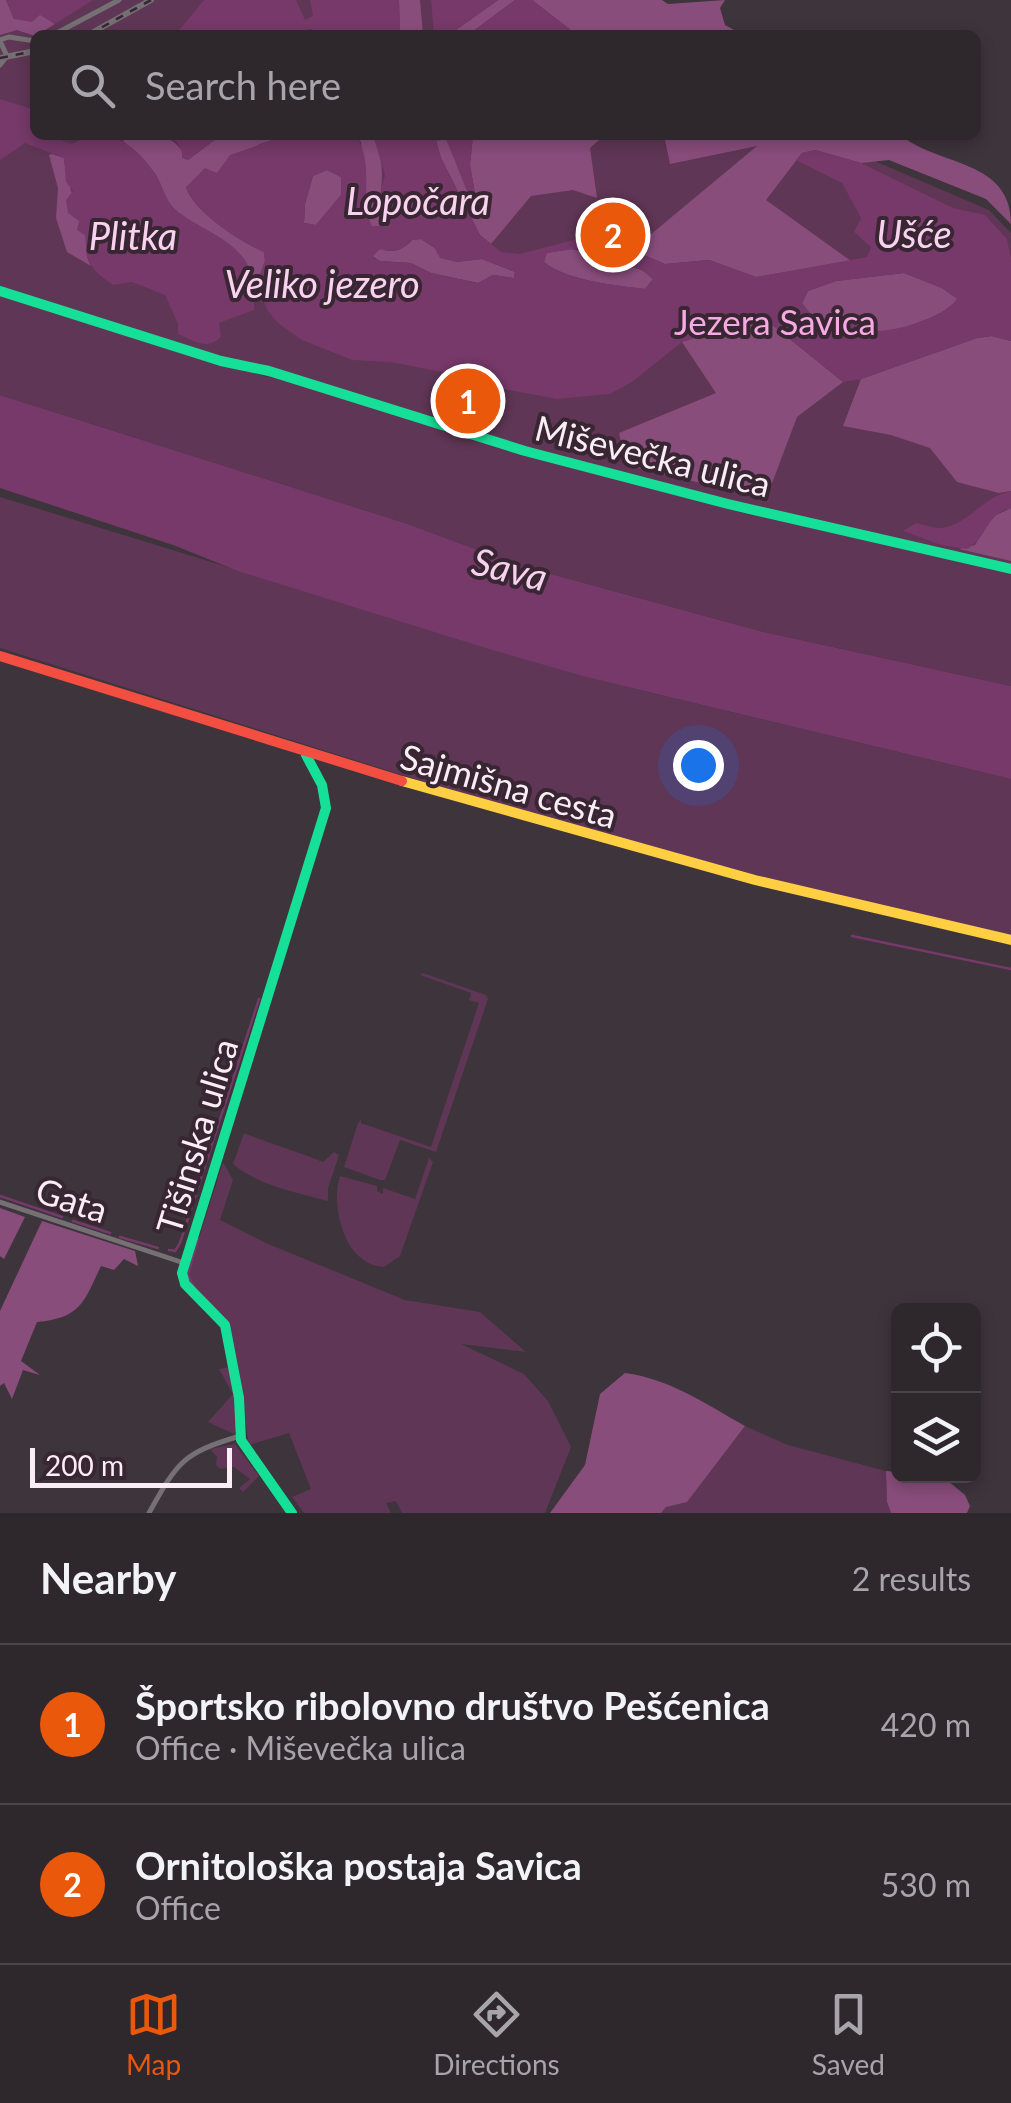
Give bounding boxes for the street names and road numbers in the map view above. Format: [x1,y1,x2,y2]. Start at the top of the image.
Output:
street label: Miševečka ulica [531,405,775,505]
street label: Sajmišna cesta [396,734,622,836]
street label: Tišinska ulica [146,1033,246,1239]
street label: Gata [31,1168,113,1230]

